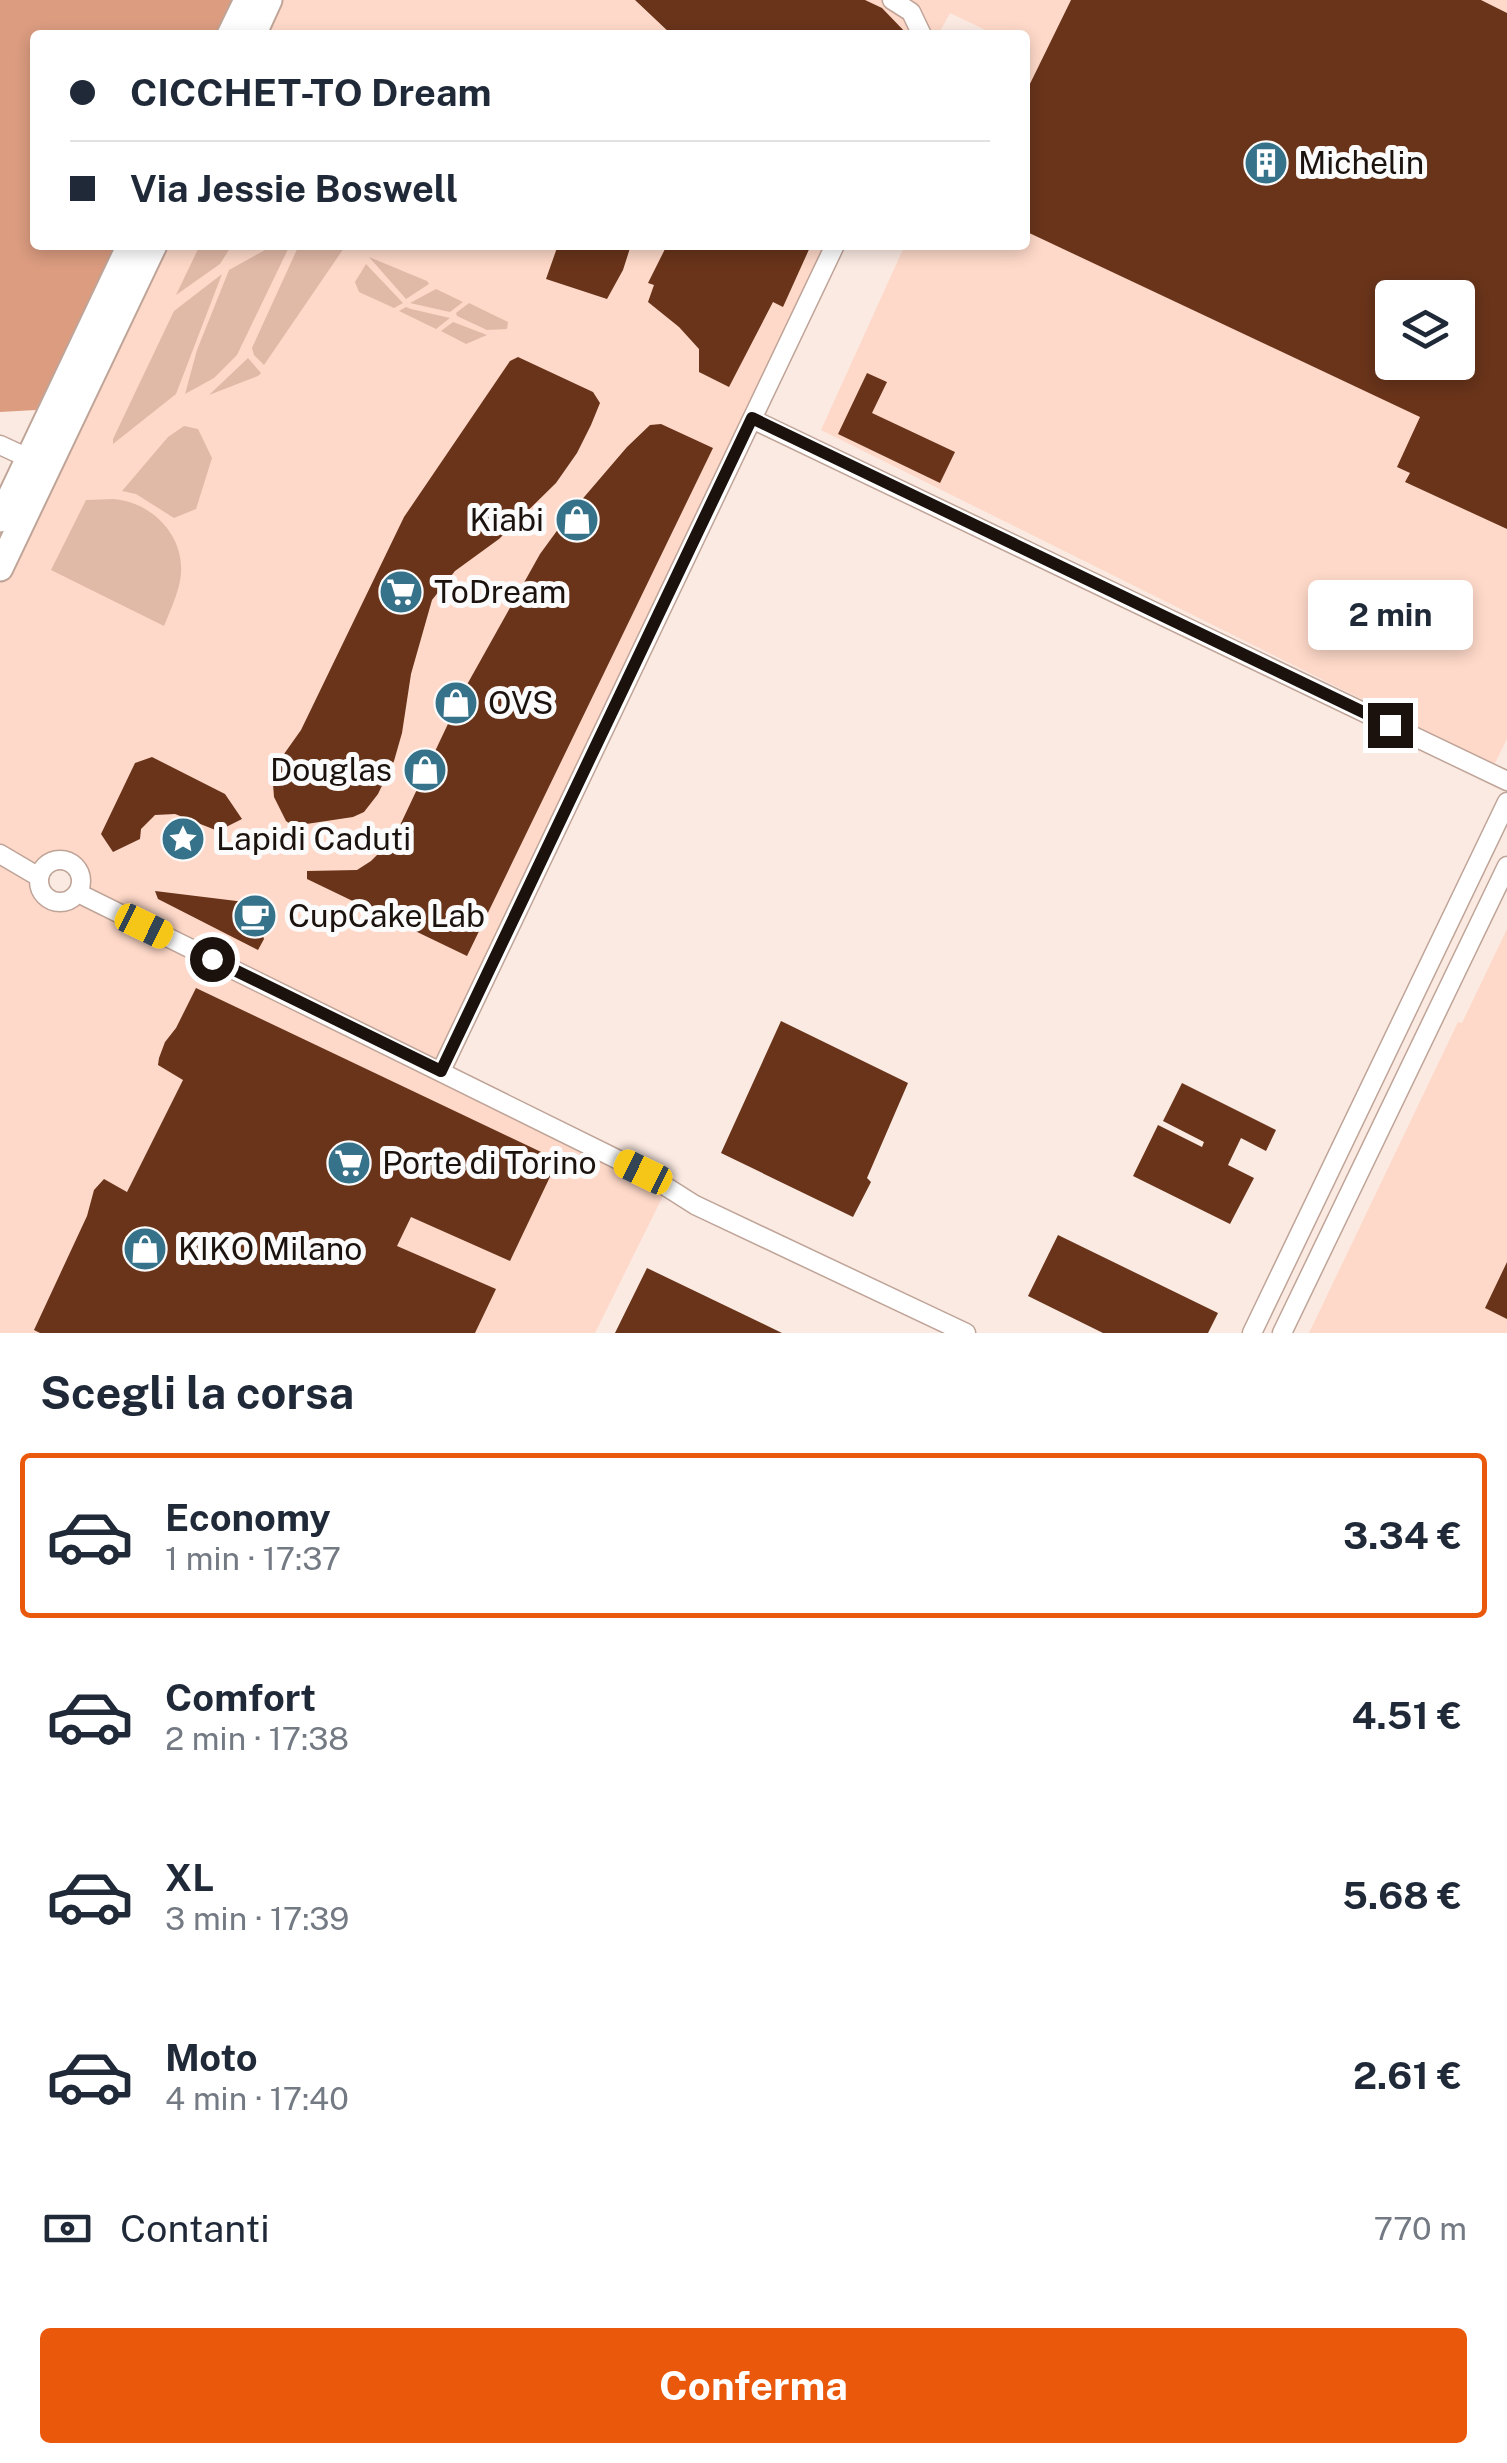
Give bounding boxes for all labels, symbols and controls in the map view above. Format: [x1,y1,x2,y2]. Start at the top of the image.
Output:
text: CICCHET-TO Dream [130,70,491,115]
building icon: Michelin [1243,140,1289,186]
place label: Michelin [1298,144,1424,181]
text: Via Jessie Boswell [130,166,458,211]
map controls [1375,280,1475,380]
button: layers [1375,280,1475,380]
shop icon: Kiabi [554,497,600,543]
place label: Kiabi [470,501,544,538]
supermarket icon: ToDream [378,569,424,615]
place label: ToDream [434,573,566,610]
callout: 2 min [1308,580,1472,650]
text: 2 min [1349,596,1432,633]
shop icon: OVS [433,680,479,726]
place label: OVS [488,684,554,721]
route end [1368,703,1413,748]
shop icon: Douglas [402,747,448,793]
place label: Douglas [270,751,392,788]
place icon: Lapidi Caduti [160,816,206,862]
place label: Lapidi Caduti [216,820,411,857]
cafe icon: CupCake Lab [232,893,278,939]
place label: CupCake Lab [288,897,485,934]
car [110,899,178,953]
route start [190,937,235,982]
supermarket icon: Porte di Torino [326,1140,372,1186]
place label: Porte di Torino [382,1144,597,1181]
car [609,1145,677,1199]
shop icon: KIKO Milano [122,1226,168,1272]
place label: KIKO Milano [178,1230,362,1267]
text: Scegli la corsa [40,1366,354,1419]
icon: car [45,1491,135,1581]
text: Economy [165,1495,331,1540]
text: 3.34 € [1343,1513,1462,1558]
text: 1 min · 17:37 [165,1540,341,1577]
icon: car [45,1671,135,1761]
text: Comfort [165,1675,316,1720]
text: 4.51 € [1352,1693,1462,1738]
text: 2 min · 17:38 [165,1720,349,1757]
icon: car [45,1851,135,1941]
text: XL [165,1855,214,1900]
text: 5.68 € [1342,1873,1462,1918]
text: 3 min · 17:39 [165,1900,349,1937]
icon: car [45,2031,135,2121]
text: Moto [165,2035,258,2080]
text: 2.61 € [1353,2053,1462,2098]
text: 4 min · 17:40 [165,2080,349,2117]
icon: cash [40,2201,95,2256]
text: Contanti [120,2206,270,2251]
text: 770 m [1374,2210,1467,2247]
button: Conferma [40,2328,1467,2443]

